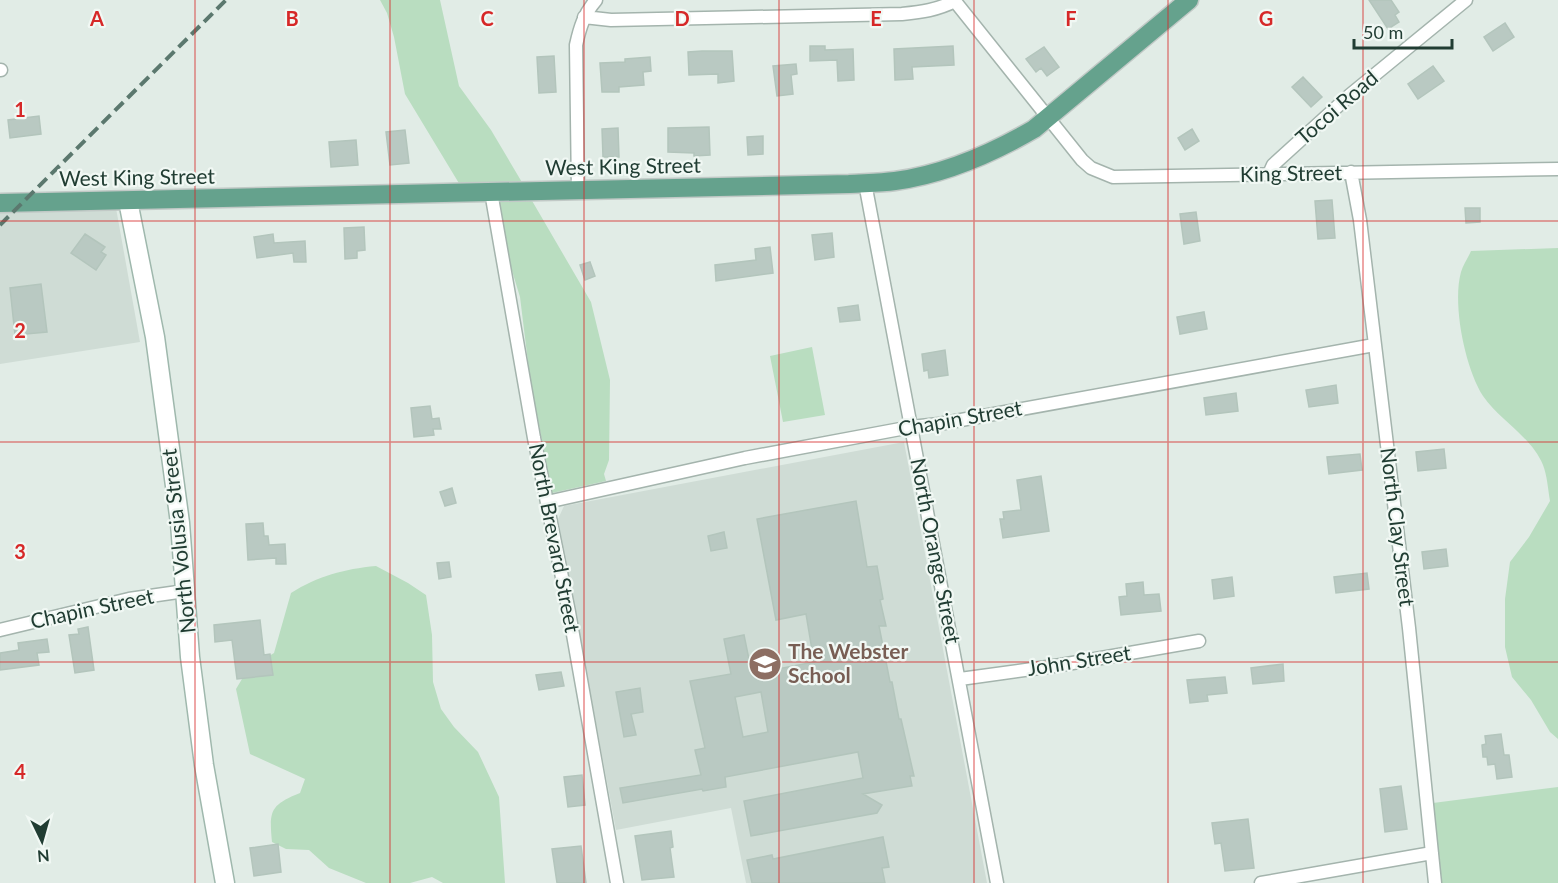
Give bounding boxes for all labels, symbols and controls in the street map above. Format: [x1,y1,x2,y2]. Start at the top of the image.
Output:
text: A [89,6,104,30]
text: B [285,6,299,30]
text: C [480,6,494,30]
text: D [674,6,690,30]
text: E [870,6,882,30]
text: F [1065,6,1077,30]
text: G [1259,6,1273,30]
scale bar [1354,12,1452,50]
text: 50 m [1363,21,1403,43]
street label: Tocoi Road [1290,64,1382,149]
text: 1 [14,97,26,121]
street label: West King Street [545,152,702,179]
street label: King Street [1240,159,1343,186]
street label: West King Street [59,163,216,190]
text: 2 [14,318,26,342]
street label: Chapin Street [896,394,1024,441]
street label: North Brevard Street [525,441,586,635]
street label: North Clay Street [1376,446,1421,608]
street label: North Volusia Street [155,447,200,635]
street label: North Orange Street [906,456,967,646]
text: 3 [14,539,26,563]
street label: Chapin Street [28,582,156,633]
place label: The Webster School [788,638,909,687]
street label: John Street [1025,639,1133,680]
school or university icon: The Webster School [747,646,783,682]
text: 4 [14,759,26,783]
north arrow [12,811,72,871]
text: N [36,846,50,866]

